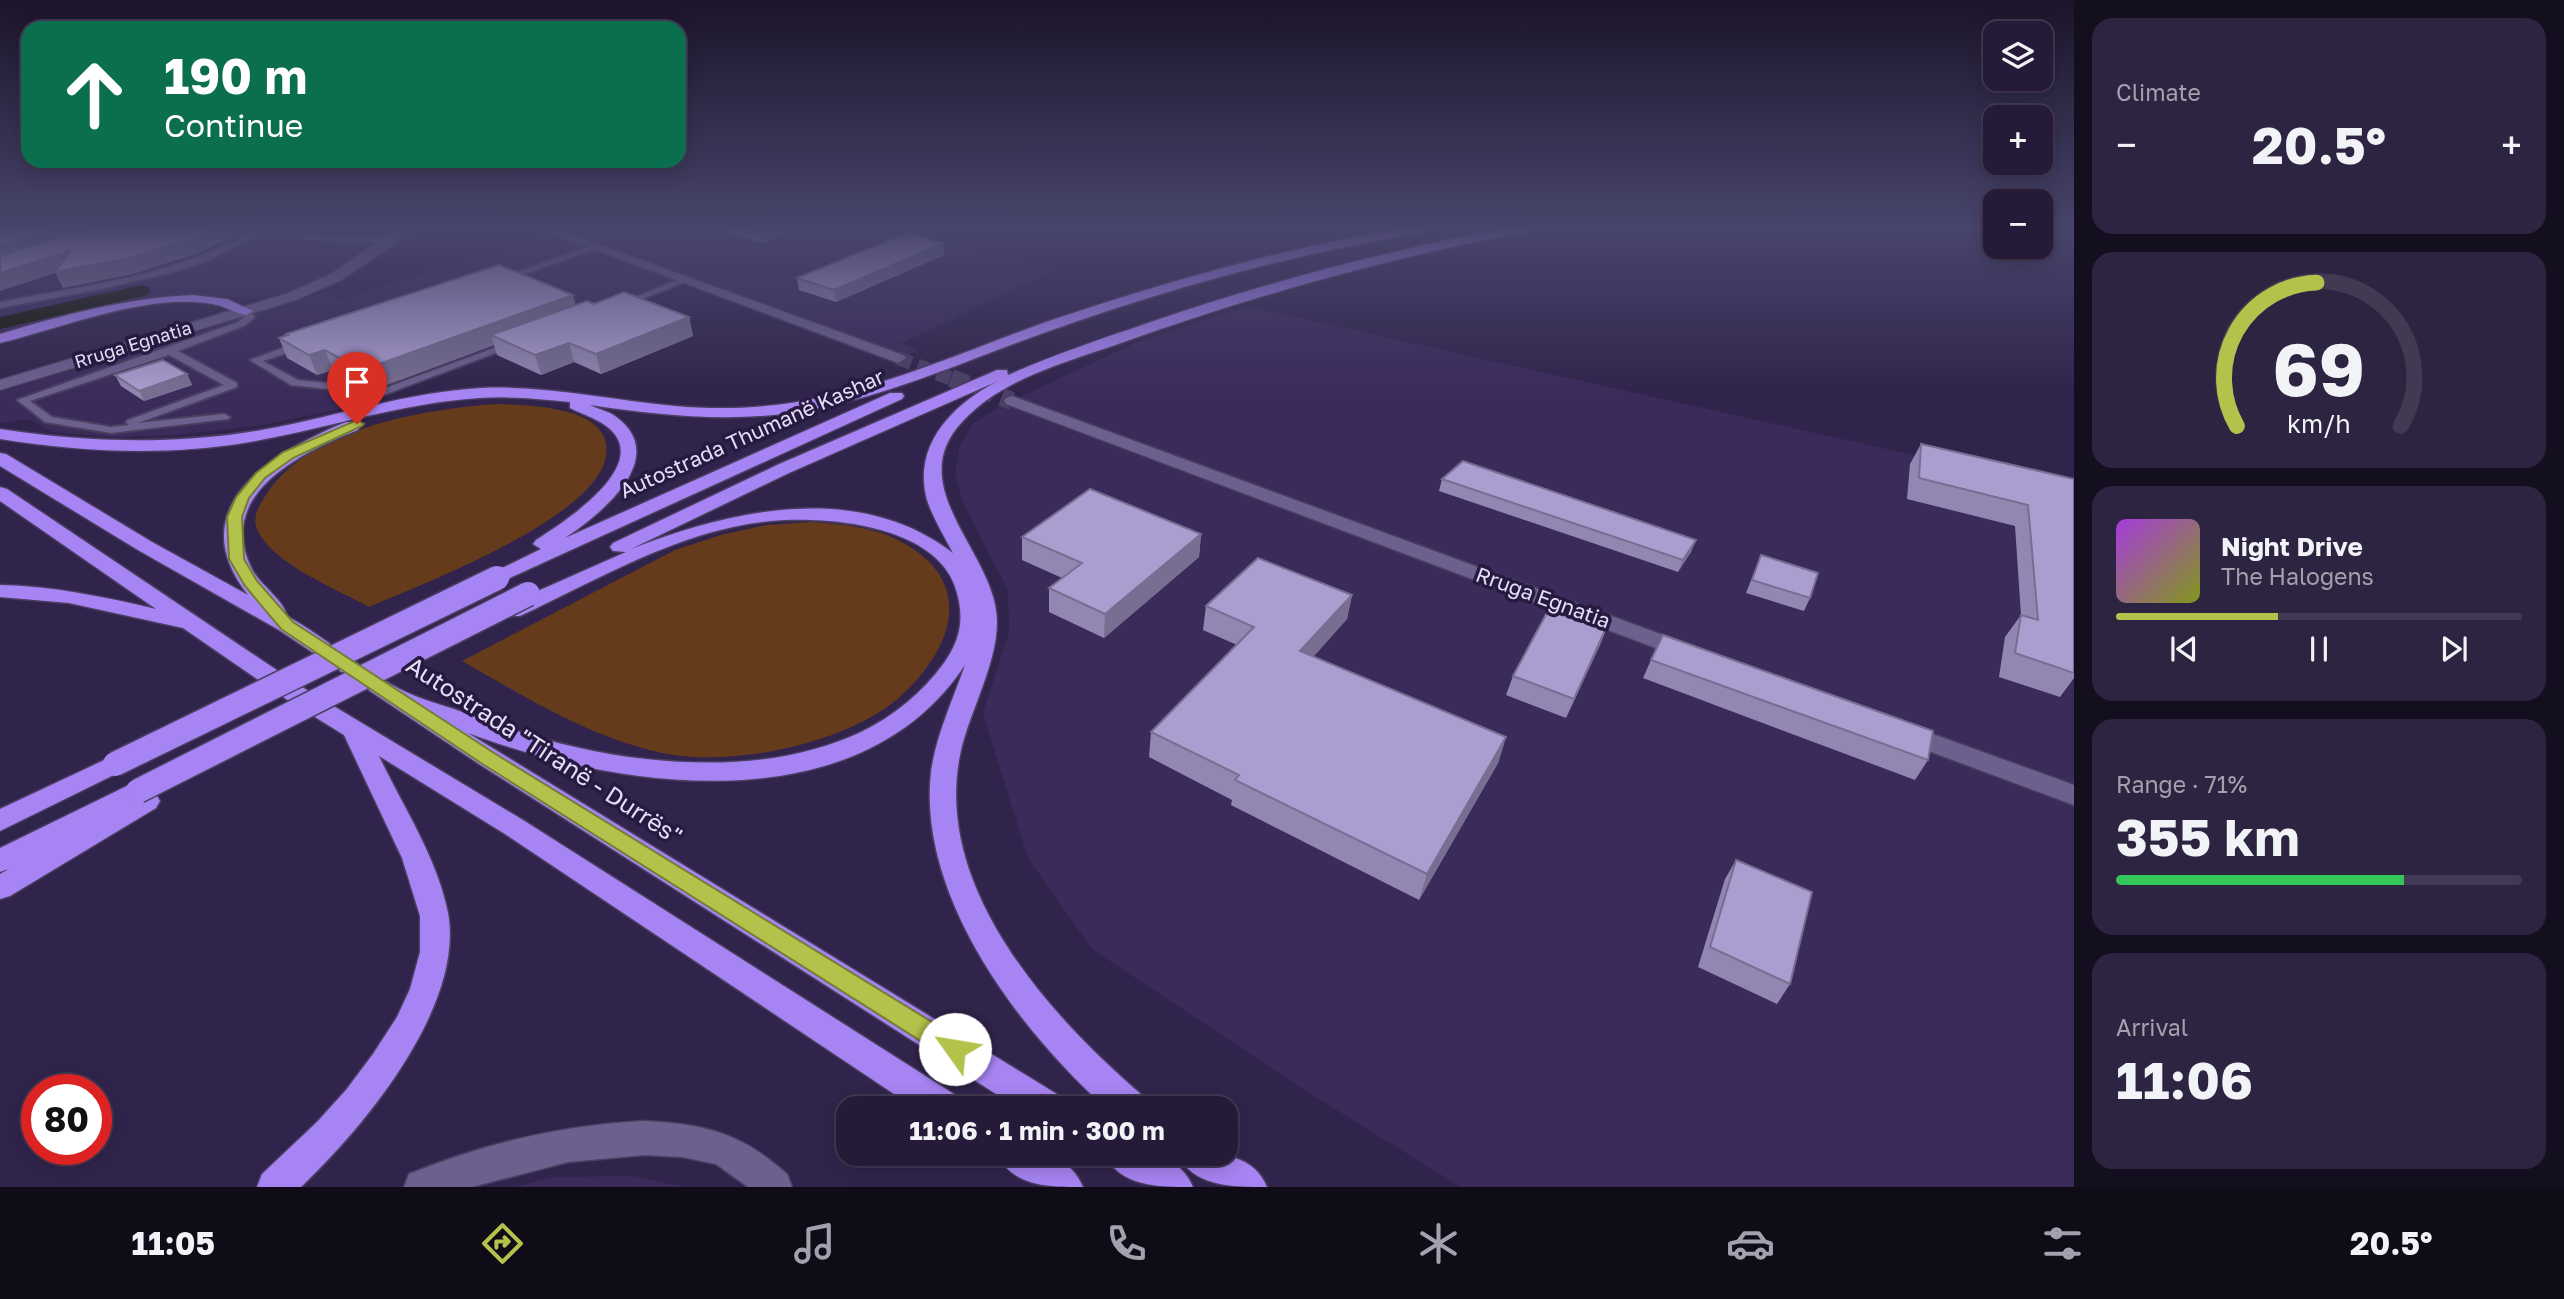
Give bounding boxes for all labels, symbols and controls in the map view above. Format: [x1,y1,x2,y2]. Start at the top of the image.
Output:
map controls [1983,21,2053,259]
button: layers [1983,21,2053,91]
text: 190 m [164,46,307,105]
icon: ahead [49,49,140,140]
text: Climate [2116,78,2201,106]
button: + [1983,105,2053,175]
text: Continue [164,106,303,144]
text: 20.5° [2252,113,2386,175]
text: − [2116,122,2137,167]
text: + [2501,122,2522,167]
button: − [1983,189,2053,259]
street label: Rruga Egnatia [72,316,194,372]
text: 69 [2273,325,2365,412]
pin [327,352,387,424]
icon: arrive [338,363,376,401]
street label: Autostrada Thumanë Kashar [615,363,888,503]
text: km/h [2287,407,2351,438]
text: Night Drive [2221,531,2363,562]
street label: Rruga Egnatia [1473,561,1614,633]
text: The Halogens [2221,562,2374,590]
icon: previous [2165,630,2203,668]
icon: pause [2300,630,2338,668]
icon: next [2435,630,2473,668]
street label: Autostrada "Tiranë - Durrës" [401,650,688,850]
text: Range · 71% [2116,770,2247,798]
text: 355 km [2116,805,2300,867]
position arrow [918,1012,992,1086]
text: Arrival [2116,1013,2188,1041]
text: 11:06 [2116,1048,2253,1110]
speed limit sign: 80 [21,1074,112,1165]
text: 11:06 · 1 min · 300 m [909,1115,1165,1146]
icon: directions [478,1219,527,1268]
icon: music [790,1219,839,1268]
icon: phone [1102,1219,1151,1268]
icon: climate [1414,1219,1463,1268]
icon: car [1726,1219,1775,1268]
icon: filters [2038,1219,2087,1268]
text: 11:05 [131,1224,215,1262]
text: 20.5° [2350,1224,2432,1262]

